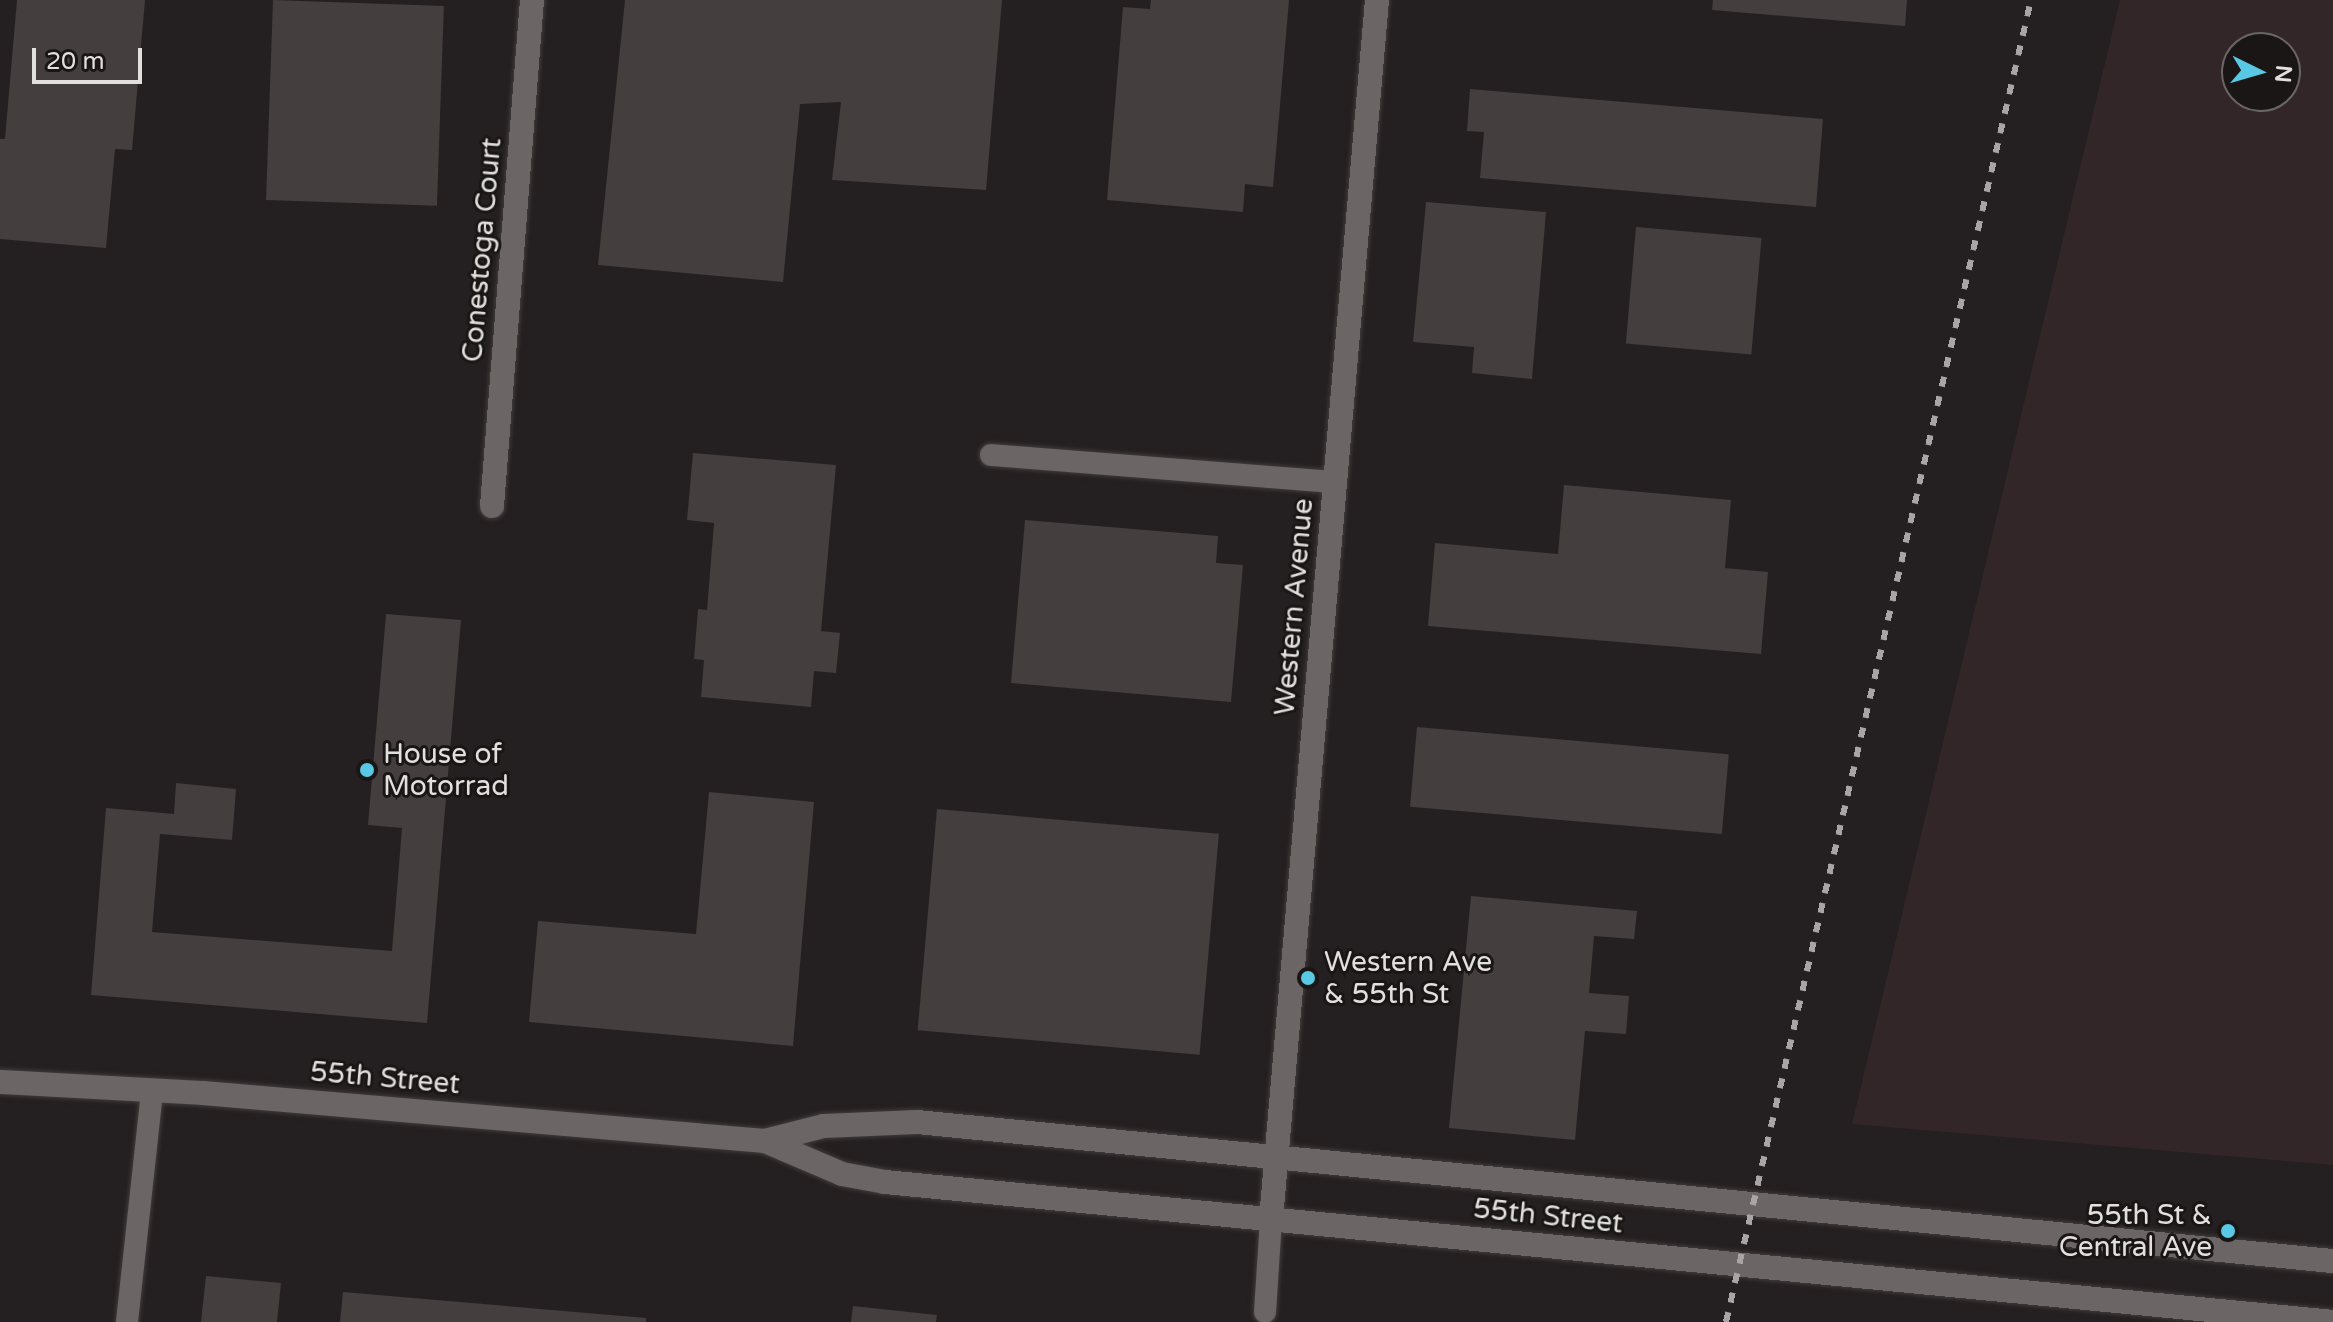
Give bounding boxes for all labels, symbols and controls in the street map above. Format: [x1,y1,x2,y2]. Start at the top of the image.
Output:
scale bar [36,32,146,82]
north arrow [2221,32,2301,112]
text: 20 m [46,47,104,76]
text: N [2269,64,2297,84]
street label: Conestoga Court [455,136,509,364]
street label: Western Avenue [1268,497,1320,717]
place label: House of Motorrad [383,737,509,803]
marker: House of Motorrad [358,761,376,779]
place label: Western Ave & 55th St [1324,945,1492,1011]
marker: Western Ave & 55th St [1299,969,1317,987]
street label: 55th Street [309,1055,461,1101]
street label: 55th Street [1472,1191,1624,1241]
place label: 55th St & Central Ave [2059,1198,2212,1264]
marker: 55th St & Central Ave [2219,1222,2237,1240]

